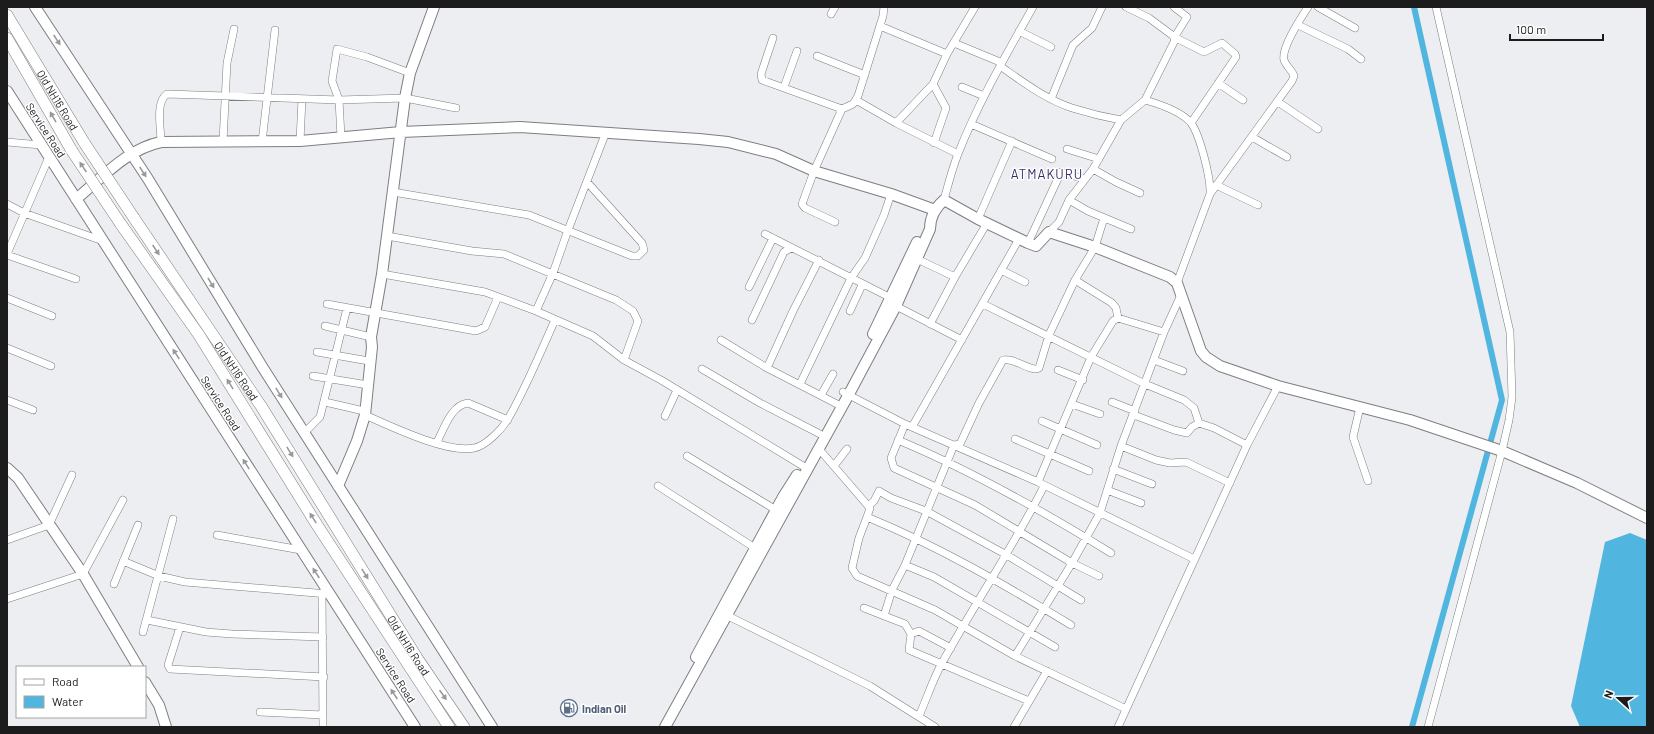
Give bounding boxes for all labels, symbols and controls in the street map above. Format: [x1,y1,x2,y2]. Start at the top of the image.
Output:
scale bar [1510,16,1603,42]
text: 100 m [1516,22,1546,36]
one-way arrow [53,34,60,45]
street label: Old NH16 Road [35,67,81,132]
street label: Service Road [23,100,69,160]
one-way arrow [49,111,56,123]
one-way arrow [79,162,87,173]
district label: ATMAKURU [1011,166,1083,182]
one-way arrow [139,167,147,177]
one-way arrow [152,245,160,255]
one-way arrow [208,277,215,289]
street label: Old NH16 Road [212,339,262,402]
one-way arrow [172,348,179,360]
street label: Service Road [198,373,244,433]
one-way arrow [226,378,233,390]
one-way arrow [276,387,283,399]
one-way arrow [286,446,293,458]
one-way arrow [242,459,250,469]
one-way arrow [310,512,317,524]
one-way arrow [312,568,319,579]
one-way arrow [361,569,369,579]
street label: Old NH16 Road [385,613,433,677]
street label: Service Road [373,645,419,705]
legend [16,666,146,718]
text: Road [52,674,79,688]
north arrow [1598,678,1638,718]
text: N [1601,688,1616,700]
one-way arrow [390,689,398,699]
one-way arrow [439,690,447,701]
text: Water [52,694,84,708]
fuel station icon: Indian Oil [559,698,579,718]
place label: Indian Oil [582,702,627,715]

